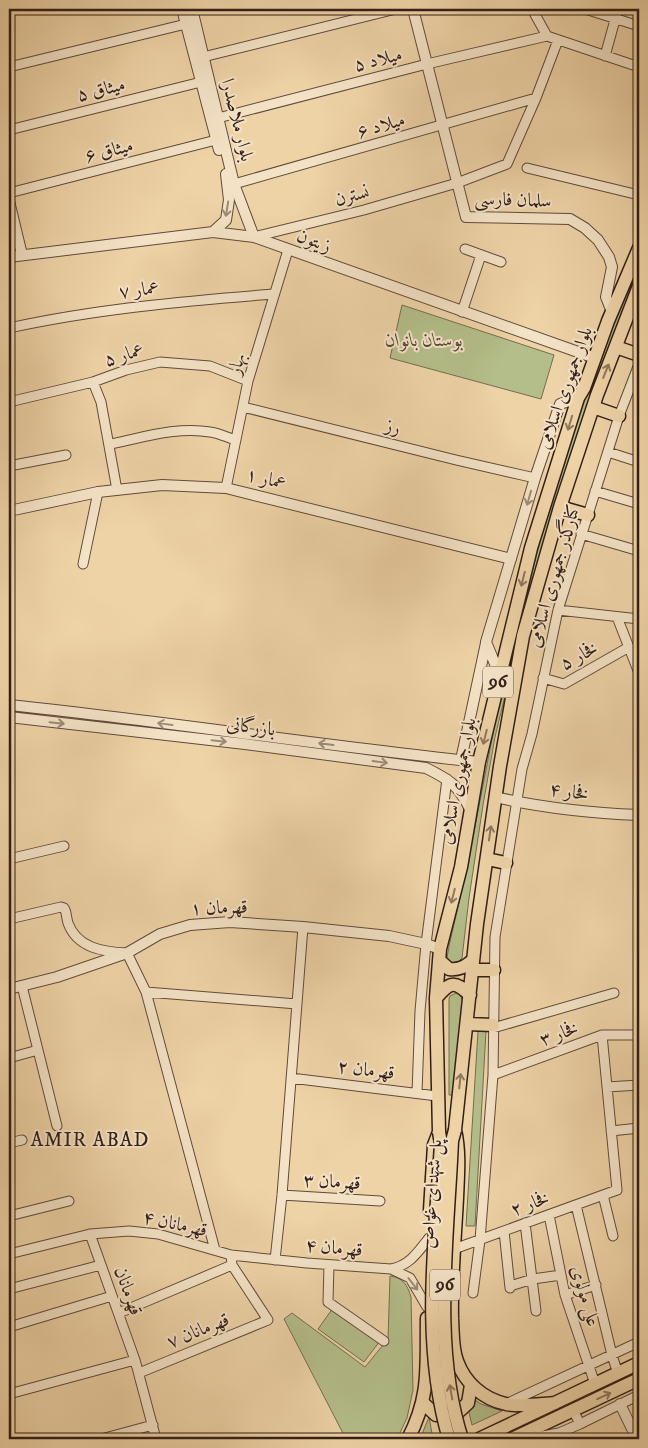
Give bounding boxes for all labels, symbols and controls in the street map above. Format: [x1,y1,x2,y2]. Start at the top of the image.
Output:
street label: میلاد ۵ [351,43,405,77]
street label: میثاق ۵ [74,73,128,107]
street label: بلوار ملاصدرا [216,76,258,164]
street label: میلاد ۶ [354,108,408,144]
street label: میثاق ۶ [82,134,136,168]
street label: نسترن [332,180,372,212]
street label: سلمان فارسی [474,187,552,214]
one-way arrow [222,201,232,217]
street label: زیتون [293,224,335,258]
street label: عمار ۷ [117,276,161,304]
street label: بلوار جمهوری اسلامی [532,324,598,452]
park label: بوستان بانوان [385,329,463,352]
street label: عمار ۵ [101,338,147,372]
street label: بهار [222,350,251,380]
one-way arrow [602,364,611,379]
street label: رز [381,413,403,440]
one-way arrow [565,415,575,431]
street label: عمار ۱ [244,463,288,495]
one-way arrow [523,489,533,505]
street label: کنارگذر جمهوری اسلامی [520,501,585,650]
one-way arrow [518,570,527,586]
street label: فخار ۵ [556,637,602,675]
road number: 96 [483,666,513,698]
street label: بازرگانی [225,712,277,741]
street label: بلوار جمهوری اسلامی [434,716,482,846]
one-way arrow [49,718,65,728]
one-way arrow [157,719,173,729]
one-way arrow [480,728,489,744]
one-way arrow [210,736,226,746]
one-way arrow [319,739,335,749]
one-way arrow [371,757,387,767]
street label: فخار ۴ [548,778,590,806]
one-way arrow [486,825,496,841]
one-way arrow [448,887,457,903]
street label: قهرمان ۱ [190,896,248,920]
street label: فخار ۳ [536,1016,582,1052]
street label: قهرمان ۲ [336,1055,396,1085]
one-way arrow [455,1073,465,1089]
district label: AMIR ABAD [31,1128,149,1153]
street label: پل شهدای غواص [417,1137,448,1250]
street label: قهرمان ۳ [303,1169,361,1195]
street label: فخار ۲ [507,1186,553,1222]
street label: قهرمانان ۴ [141,1206,209,1242]
street label: قهرمان ۴ [304,1234,364,1262]
street label: علی مولوی [563,1263,605,1330]
street label: قهرمانان [109,1264,147,1318]
road number: 96 [430,1270,460,1300]
one-way arrow [407,1277,418,1290]
street label: قهرمانان ۷ [163,1308,233,1354]
one-way arrow [446,1384,456,1400]
one-way arrow [596,1391,611,1401]

